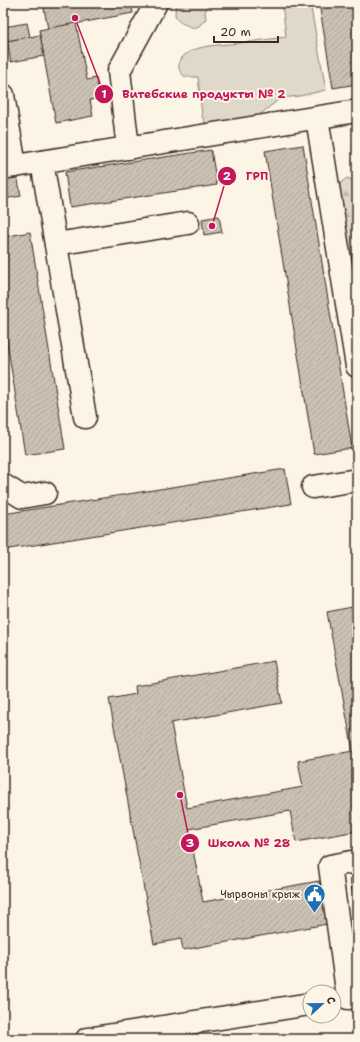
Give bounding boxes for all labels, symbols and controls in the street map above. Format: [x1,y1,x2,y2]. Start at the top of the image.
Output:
scale bar [214,18,278,44]
text: 20 m [220,24,251,40]
callout: Витебские продукты № 2 [94,82,294,106]
text: 1 [101,86,107,102]
text: Витебские продукты № 2 [122,86,286,102]
callout: ГРП [217,164,276,188]
text: 2 [223,168,232,184]
text: ГРП [246,168,268,184]
callout: Школа № 28 [180,831,298,855]
text: 3 [186,835,194,851]
text: Школа № 28 [208,835,290,851]
public building icon: Чырвоны крыж [302,881,328,914]
place label: Чырвоны крыж [220,887,301,902]
north arrow [302,984,342,1024]
text: С [323,994,339,1007]

